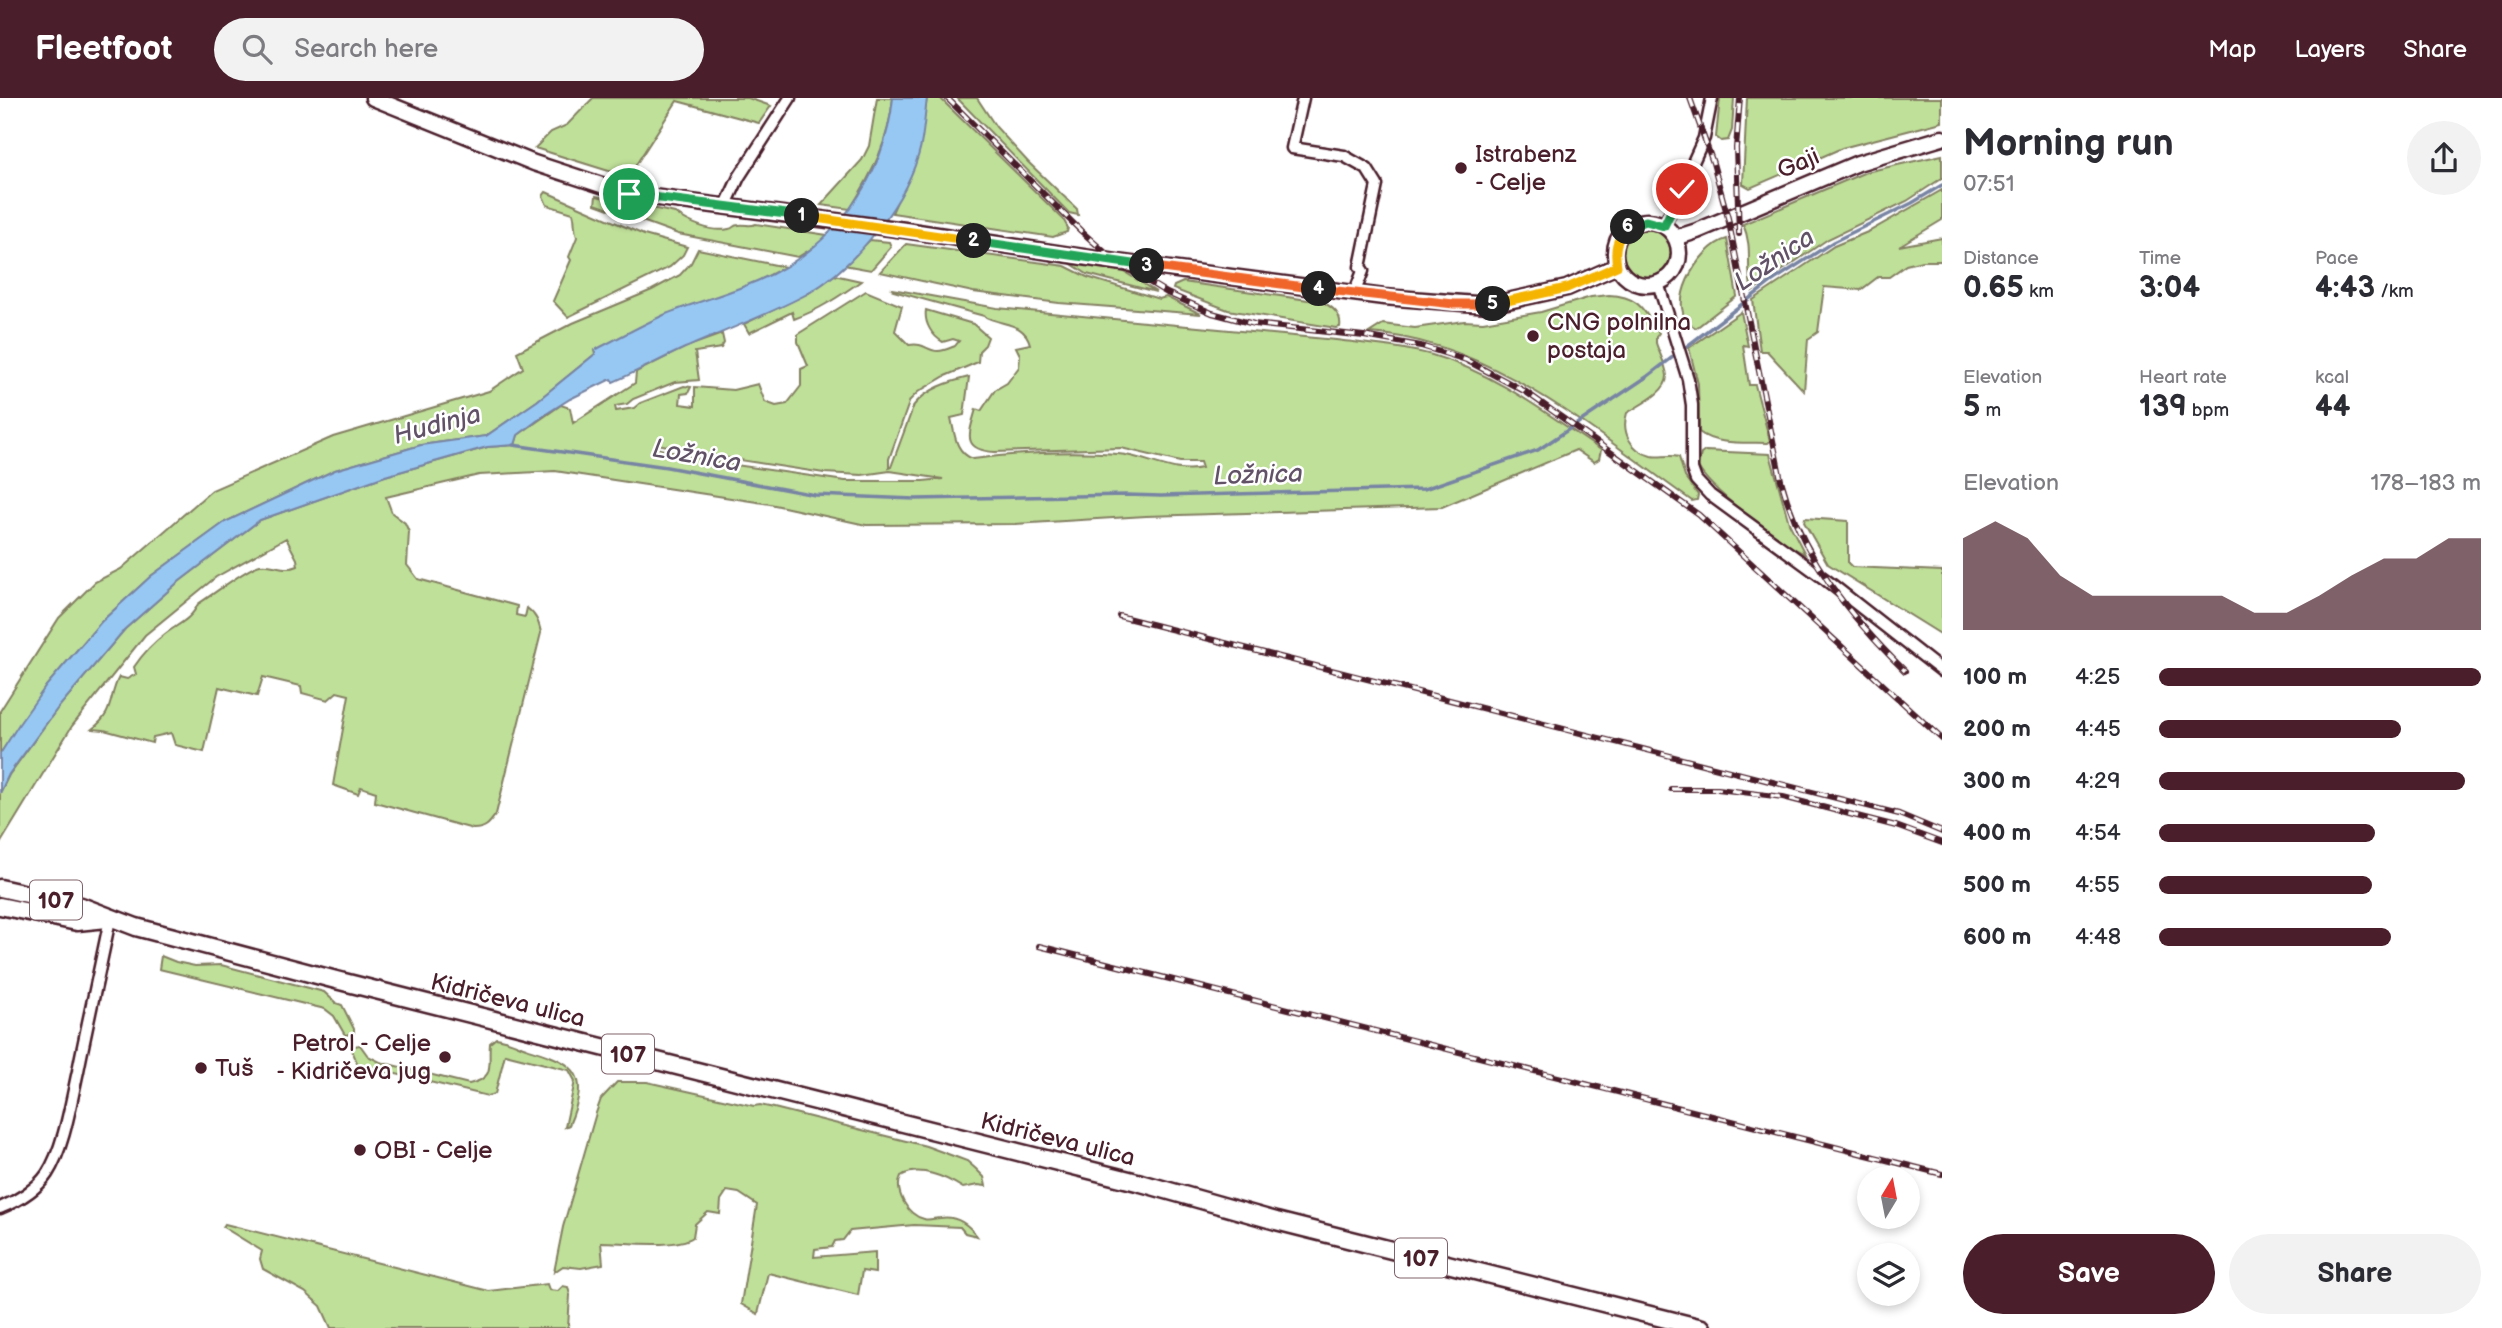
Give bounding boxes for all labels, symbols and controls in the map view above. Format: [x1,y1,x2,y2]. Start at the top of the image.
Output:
search box [214,18,704,81]
text: Fleetfoot [35,29,172,69]
icon: search [238,30,276,68]
text: Search here [294,34,438,65]
text: Map [2208,35,2256,64]
text: Layers [2294,35,2365,64]
text: Share [2403,35,2467,64]
text: Morning run [1963,121,2174,166]
button: share [2407,121,2481,195]
place label: Istrabenz - Celje [1475,140,1577,197]
street label: Gaji [1773,142,1824,185]
pin [1652,159,1712,219]
marker: Istrabenz - Celje [1453,160,1469,176]
pin [599,164,659,224]
icon: check [1663,170,1701,208]
text: 07:51 [1963,170,2015,198]
icon: arrive [610,175,648,213]
pin: 1 [784,198,820,234]
text: 1 [798,204,806,227]
pin: 6 [1610,209,1646,244]
text: 6 [1622,215,1633,238]
water label: Ložnica [1729,222,1821,298]
pin: 2 [956,223,992,258]
text: 2 [968,229,979,252]
text: Distance [1963,247,2039,270]
text: Time [2139,247,2181,270]
text: Pace [2315,247,2358,270]
pin: 3 [1130,248,1164,284]
text: 3 [1141,254,1152,277]
text: 0.65 [1963,270,2024,306]
text: 3:04 [2139,270,2200,306]
text: 4:43 [2315,270,2375,306]
pin: 4 [1302,272,1336,306]
text: 4 [1313,277,1324,300]
text: km [2024,280,2054,303]
text: /km [2375,280,2414,303]
pin: 5 [1476,286,1510,322]
text: 5 [1487,292,1498,315]
place label: CNG polnilna postaja [1547,308,1691,365]
marker: CNG polnilna postaja [1525,328,1541,344]
text: Elevation [1963,366,2042,389]
text: Heart rate [2139,366,2227,389]
text: kcal [2315,366,2349,389]
text: 5 [1963,389,1980,425]
text: 139 [2139,389,2187,425]
text: 44 [2315,389,2350,425]
water label: Hudinja [390,399,485,452]
text: m [1980,399,2001,422]
text: bpm [2187,399,2229,422]
water label: Ložnica [650,433,744,480]
water label: Ložnica [1213,458,1303,493]
text: Elevation [1963,469,2059,497]
text: 178–183 m [2371,469,2481,497]
text: 100 m [1963,663,2027,691]
text: 4:25 [2075,663,2120,691]
text: 200 m [1963,715,2031,743]
text: 4:45 [2075,715,2121,743]
text: 300 m [1963,767,2031,795]
text: 4:29 [2075,767,2121,795]
text: 400 m [1963,819,2031,847]
text: 4:54 [2075,819,2121,847]
text: 500 m [1963,871,2031,899]
text: 4:55 [2075,871,2120,899]
road number: 107 [30,880,82,920]
text: 600 m [1963,923,2031,951]
text: 4:48 [2075,923,2121,951]
street label: Kidričeva ulica [428,967,588,1034]
place label: Petrol - Celje - Kidričeva jug [276,1029,431,1086]
road number: 107 [602,1035,654,1074]
marker: Petrol - Celje - Kidričeva jug [437,1049,453,1065]
place label: Tuš [215,1054,254,1083]
marker: Tuš [193,1060,209,1076]
street label: Kidričeva ulica [978,1106,1138,1173]
place label: OBI - Celje [374,1136,493,1165]
marker: OBI - Celje [352,1142,368,1158]
north arrow [1857,1166,1920,1228]
map controls [1857,1166,1920,1306]
button: Save [1963,1234,2215,1314]
button: Share [2229,1234,2481,1314]
road number: 107 [1395,1238,1447,1278]
button: layers [1857,1243,1920,1306]

